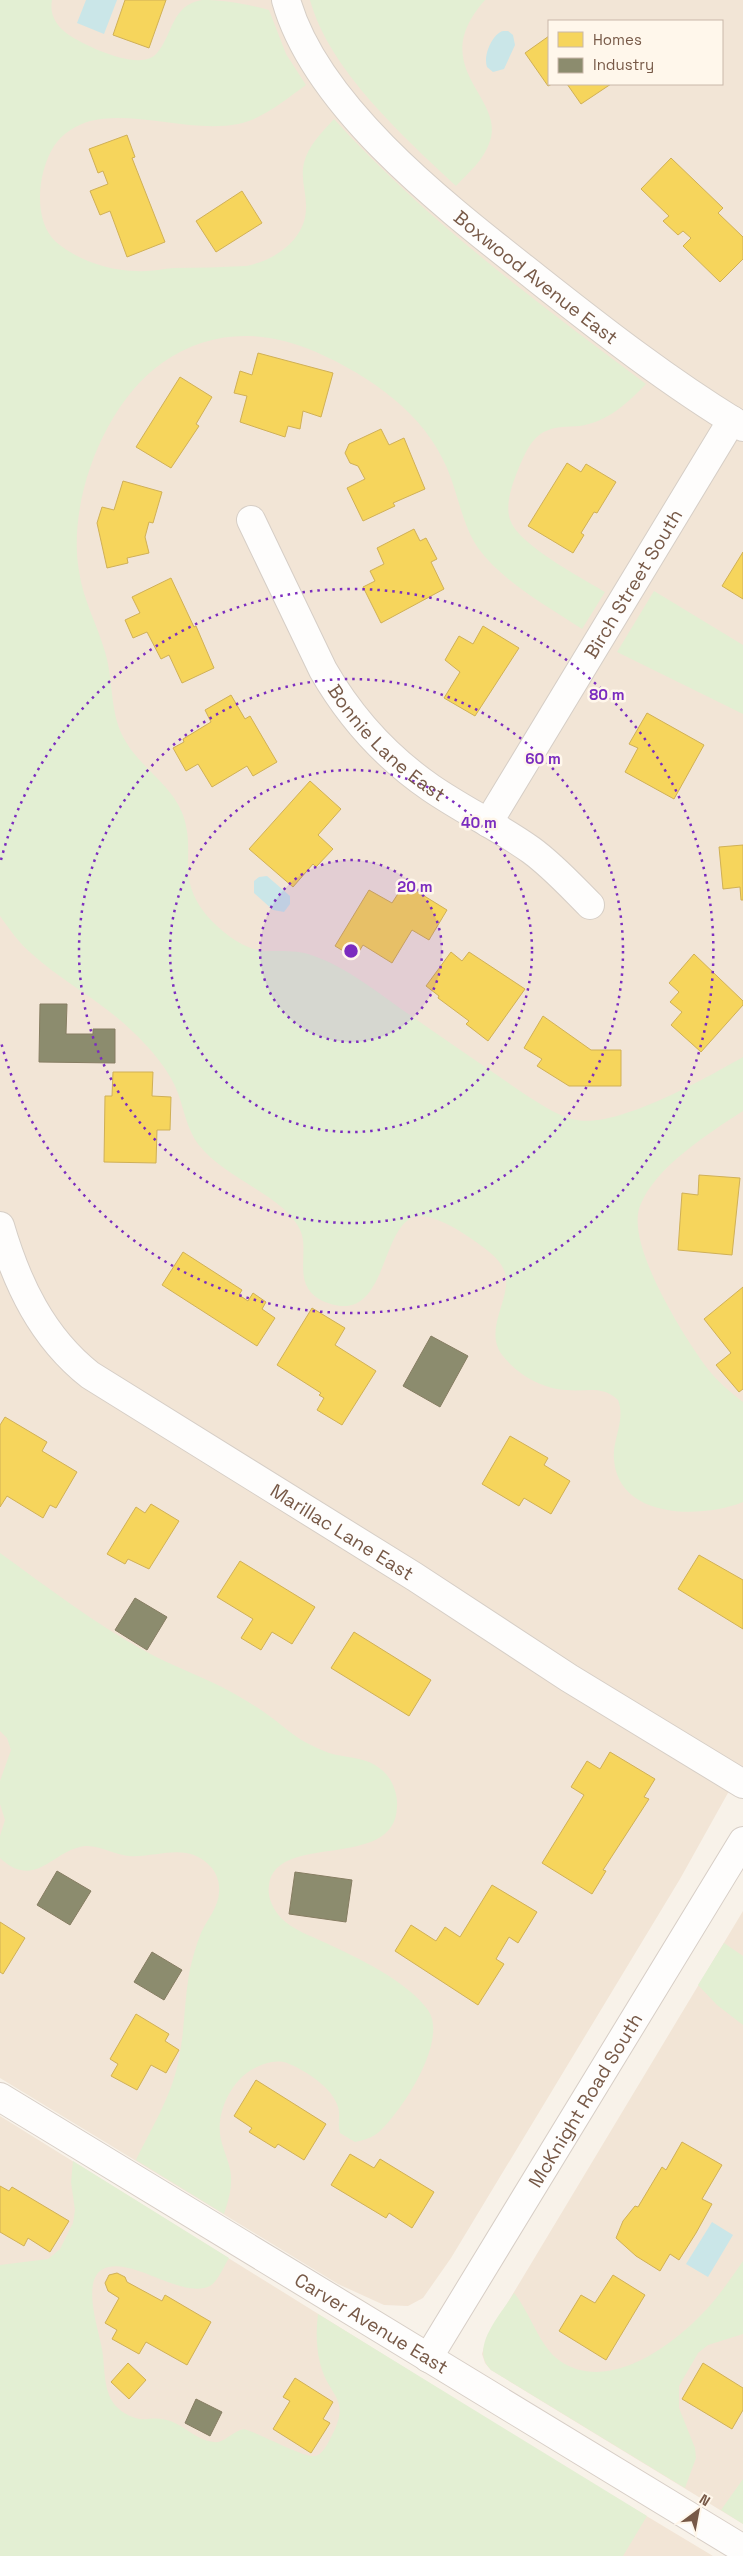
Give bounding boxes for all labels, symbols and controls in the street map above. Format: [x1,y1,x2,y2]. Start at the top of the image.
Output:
legend [548,20,723,85]
text: Homes [593,30,642,49]
text: Industry [593,55,654,74]
street label: Boxwood Avenue East [449,205,623,350]
street label: Birch Street South [578,504,688,663]
street label: Bonnie Lane East [322,679,450,807]
text: 80 m [589,685,625,704]
text: 60 m [525,749,561,768]
text: 40 m [461,813,497,832]
text: 20 m [397,877,433,896]
centre of rings [342,942,360,960]
street label: Marillac Lane East [266,1478,419,1586]
street label: McKnight Road South [522,2008,648,2192]
street label: Carver Avenue East [290,2267,453,2379]
north arrow [673,2486,723,2536]
text: N [696,2490,714,2510]

